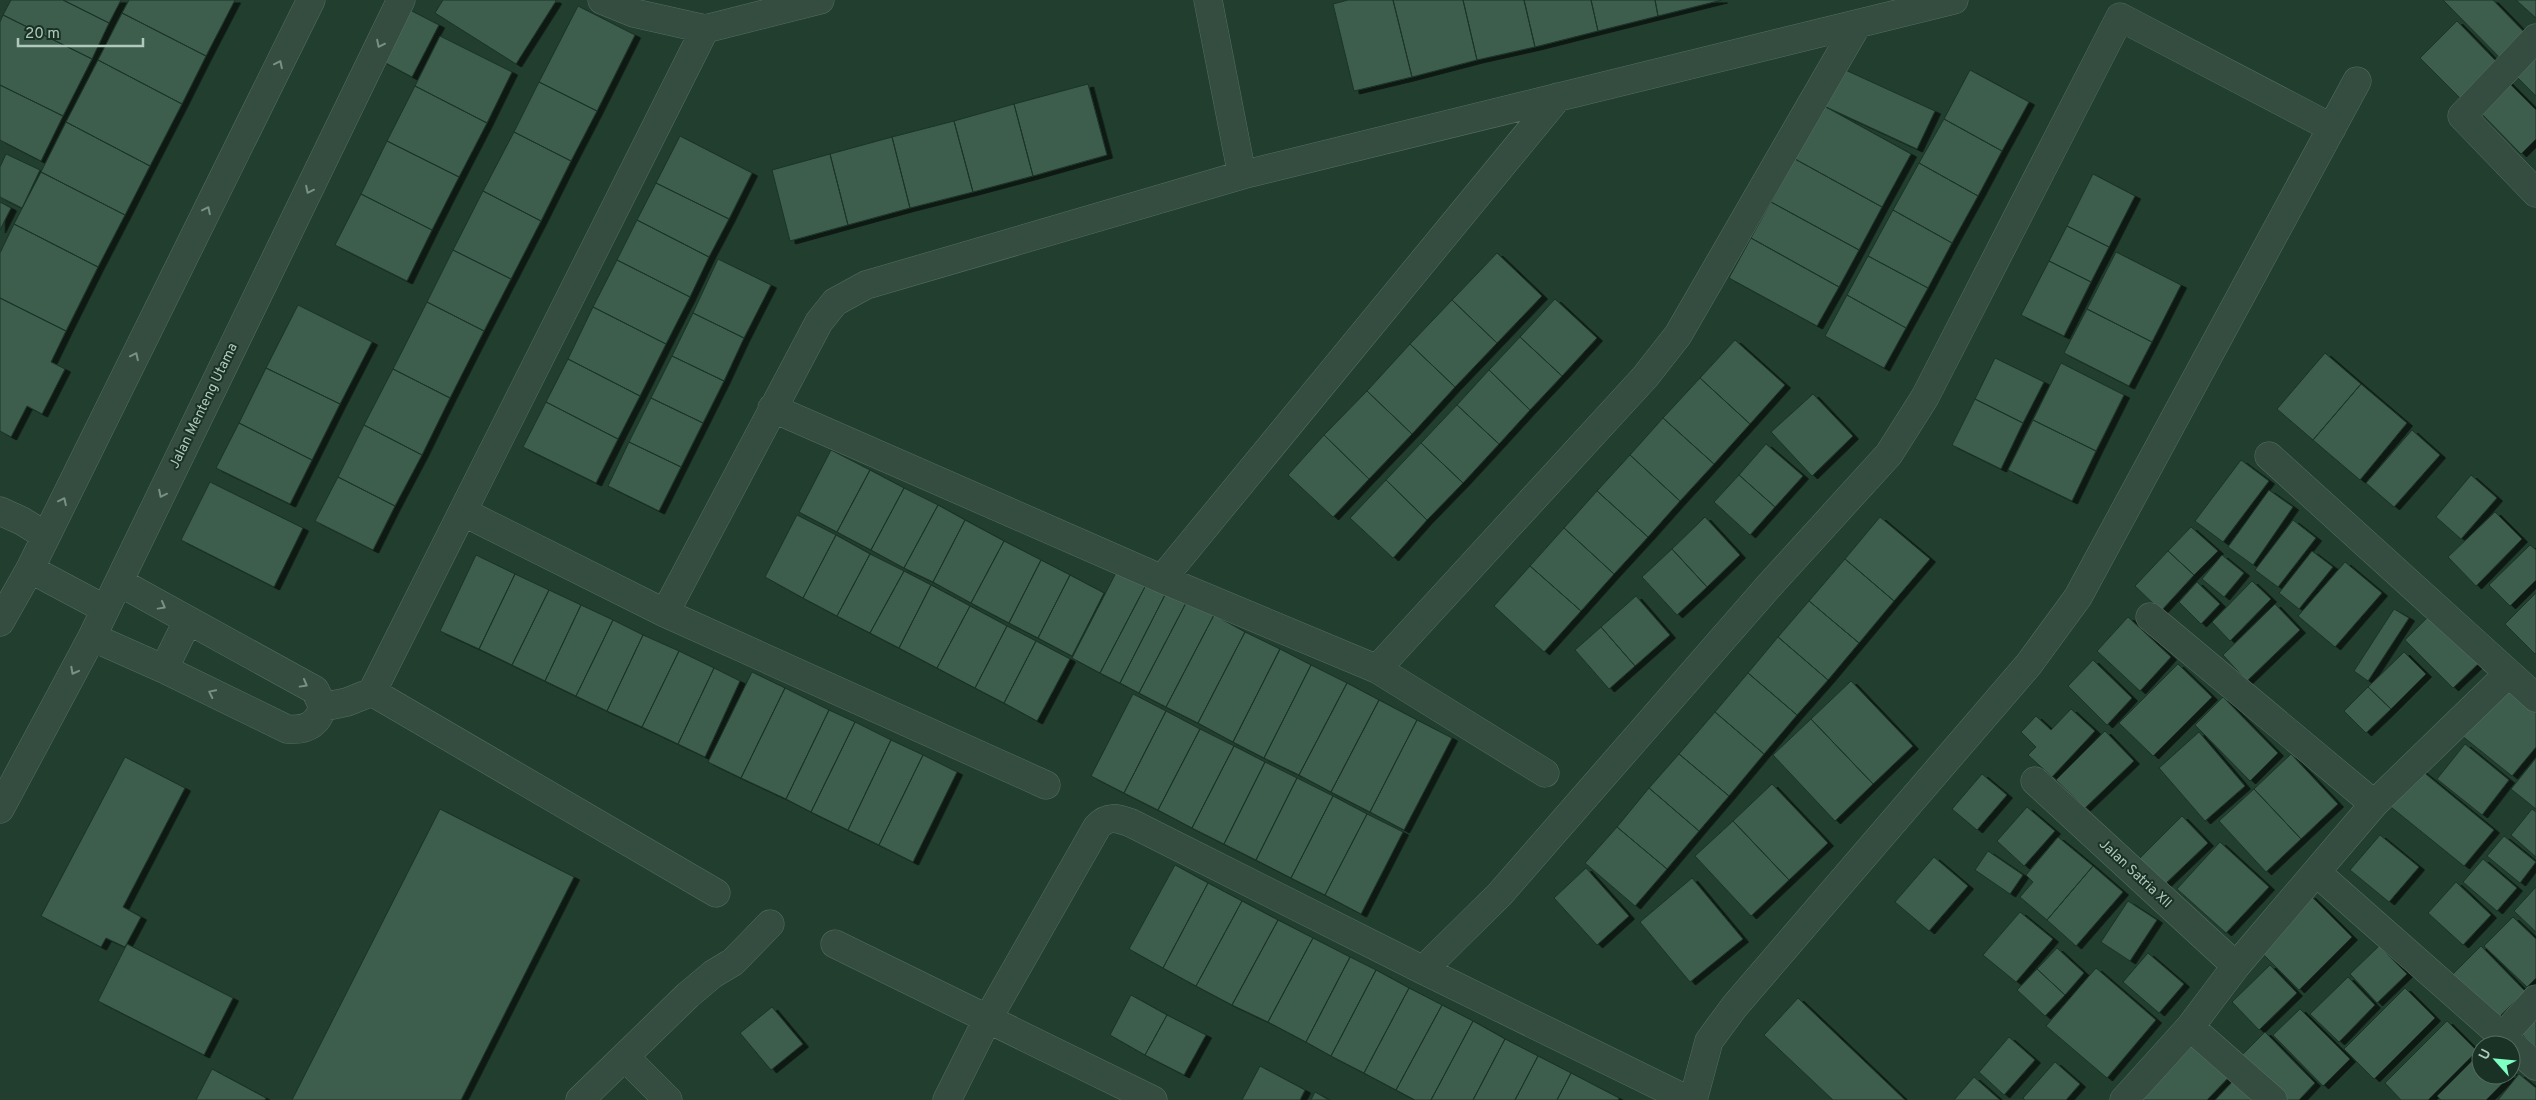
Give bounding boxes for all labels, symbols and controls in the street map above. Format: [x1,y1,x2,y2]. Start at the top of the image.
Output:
scale bar [18,15,142,47]
text: 20 m [25,25,60,44]
one-way arrow [376,39,386,48]
one-way arrow [273,61,283,70]
one-way arrow [305,185,315,194]
one-way arrow [201,206,211,215]
street label: Jalan Menteng Utama [166,340,242,472]
one-way arrow [129,352,139,361]
one-way arrow [158,489,168,498]
one-way arrow [57,498,67,507]
one-way arrow [156,599,165,609]
one-way arrow [70,665,80,674]
one-way arrow [298,678,307,688]
one-way arrow [209,689,218,699]
street label: Jalan Satria XII [2095,836,2175,912]
north arrow [2471,1035,2521,1085]
text: U [2476,1046,2496,1063]

